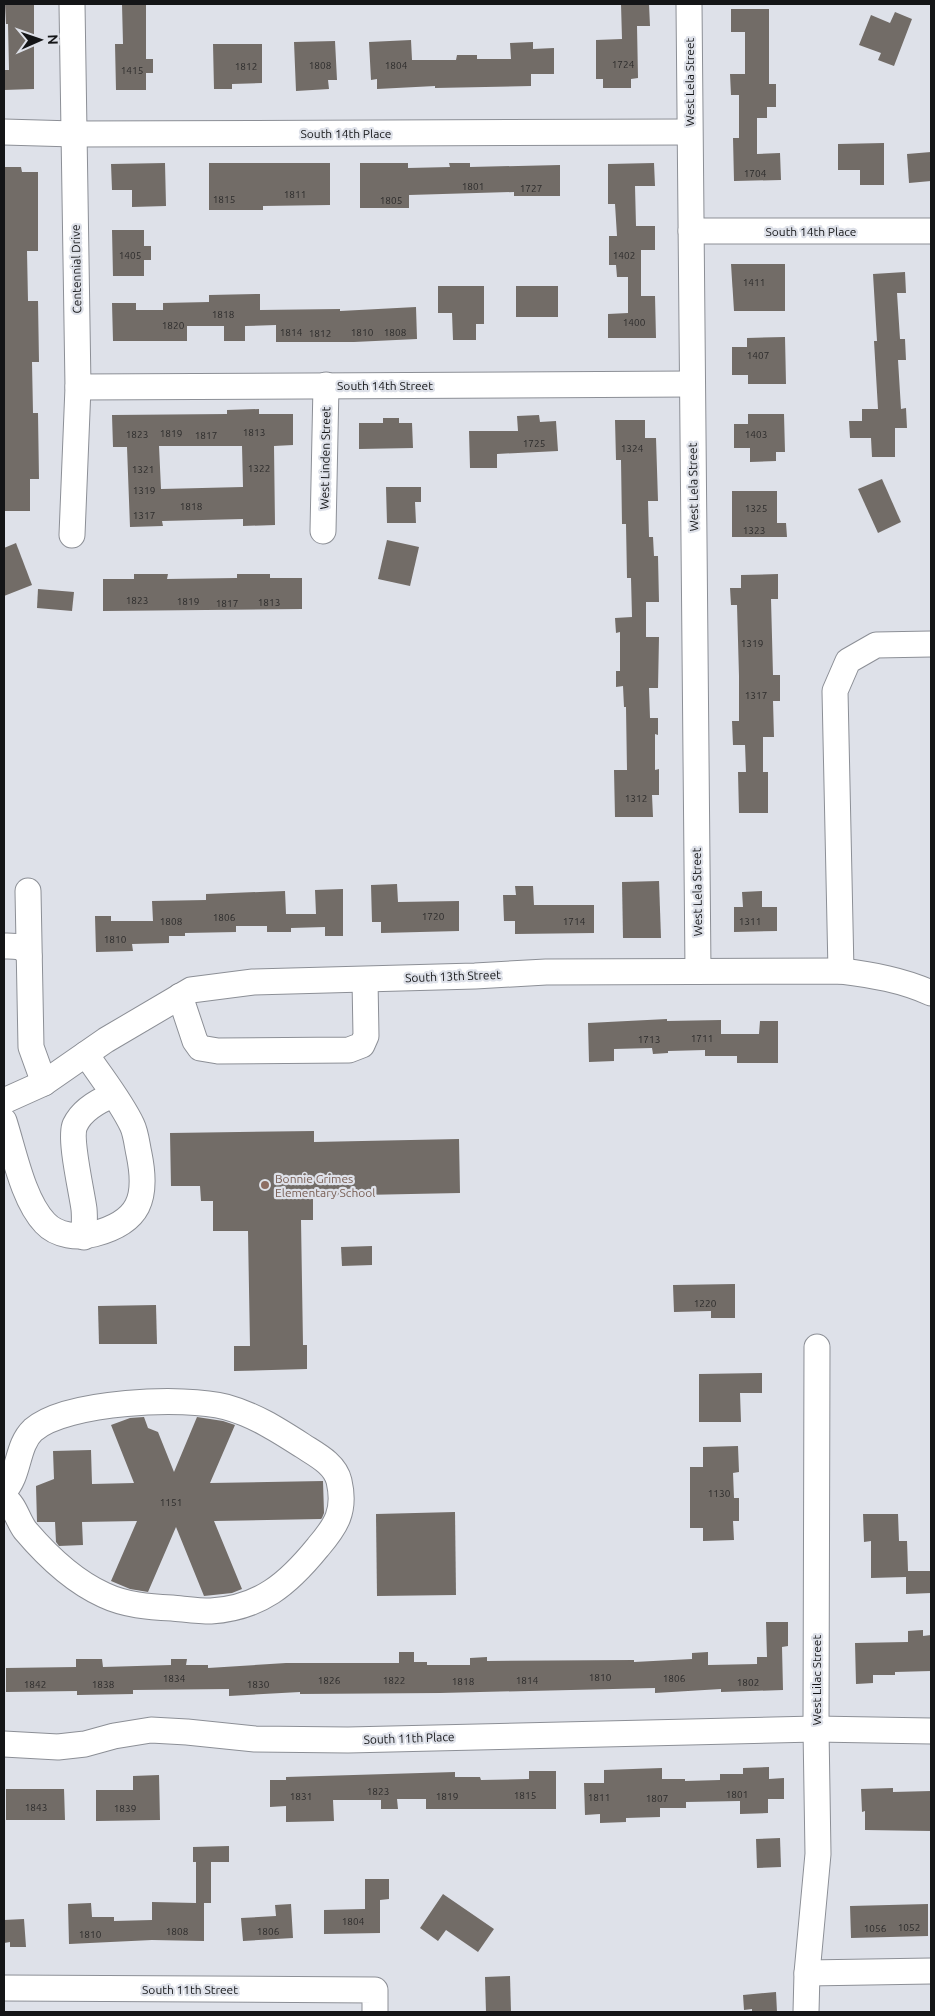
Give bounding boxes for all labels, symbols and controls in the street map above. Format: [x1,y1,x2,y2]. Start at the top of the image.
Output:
north arrow [15,15,65,65]
text: N [45,34,61,45]
street label: West Lela Street [683,37,696,126]
house number: 1724 [612,59,635,70]
house number: 1808 [309,60,332,71]
house number: 1804 [385,60,408,71]
house number: 1812 [235,61,257,72]
house number: 1415 [121,65,143,76]
street label: South 14th Place [300,127,392,140]
house number: 1704 [744,168,767,179]
house number: 1801 [462,181,484,192]
house number: 1727 [520,183,542,194]
house number: 1811 [284,189,306,200]
house number: 1815 [213,194,235,205]
house number: 1805 [380,195,402,206]
street label: Centennial Drive [69,224,83,314]
street label: South 14th Place [765,225,857,238]
house number: 1405 [119,250,141,261]
house number: 1402 [613,250,635,261]
house number: 1411 [743,277,765,288]
house number: 1818 [212,309,235,320]
house number: 1400 [623,317,646,328]
house number: 1820 [162,320,185,331]
house number: 1814 [280,327,303,338]
house number: 1810 [351,327,374,338]
house number: 1808 [384,327,407,338]
house number: 1812 [309,328,331,339]
house number: 1407 [747,350,769,361]
street label: South 14th Street [337,379,433,392]
street label: West Linden Street [318,406,332,510]
house number: 1813 [243,427,265,438]
house number: 1819 [160,428,182,439]
house number: 1823 [126,429,148,440]
house number: 1403 [745,429,767,440]
house number: 1817 [195,430,217,441]
house number: 1725 [523,438,545,449]
street label: West Lela Street [686,442,700,531]
house number: 1324 [621,443,644,454]
house number: 1322 [248,463,270,474]
house number: 1321 [132,464,154,475]
house number: 1319 [133,485,155,496]
house number: 1818 [180,501,203,512]
house number: 1325 [745,503,767,514]
house number: 1317 [133,510,155,521]
house number: 1323 [743,525,765,536]
house number: 1823 [126,595,148,606]
house number: 1819 [177,596,199,607]
house number: 1813 [258,597,280,608]
house number: 1817 [216,598,238,609]
house number: 1319 [741,638,763,649]
house number: 1317 [745,690,767,701]
house number: 1312 [625,793,647,804]
street label: West Lela Street [690,847,704,936]
house number: 1720 [422,911,445,922]
house number: 1806 [213,912,236,923]
house number: 1808 [160,916,183,927]
house number: 1714 [563,916,586,927]
house number: 1311 [739,916,761,927]
house number: 1810 [104,934,127,945]
street label: South 13th Street [405,968,501,984]
house number: 1711 [691,1033,713,1044]
house number: 1713 [638,1034,660,1045]
place label: Bonnie Grimes Elementary School [275,1172,375,1199]
marker: Bonnie Grimes Elementary School [259,1179,271,1191]
house number: 1220 [694,1298,717,1309]
house number: 1130 [708,1488,731,1499]
house number: 1151 [160,1497,182,1508]
street label: West Lilac Street [810,1635,823,1725]
house number: 1810 [589,1672,612,1683]
house number: 1834 [163,1673,186,1684]
house number: 1806 [663,1673,686,1684]
house number: 1826 [318,1675,341,1686]
house number: 1822 [383,1675,405,1686]
house number: 1814 [516,1675,539,1686]
house number: 1818 [452,1676,475,1687]
house number: 1802 [737,1677,759,1688]
house number: 1842 [24,1679,46,1690]
house number: 1838 [92,1679,115,1690]
house number: 1830 [247,1679,270,1690]
street label: South 11th Place [363,1730,455,1746]
house number: 1823 [367,1786,389,1797]
house number: 1801 [726,1789,748,1800]
house number: 1815 [514,1790,536,1801]
house number: 1831 [290,1791,312,1802]
house number: 1819 [436,1791,458,1802]
house number: 1811 [588,1792,610,1803]
house number: 1807 [646,1793,668,1804]
house number: 1843 [25,1802,47,1813]
house number: 1839 [114,1803,136,1814]
house number: 1804 [342,1916,365,1927]
house number: 1052 [898,1922,920,1933]
house number: 1056 [864,1923,887,1934]
house number: 1808 [166,1926,189,1937]
house number: 1806 [257,1926,280,1937]
house number: 1810 [79,1929,102,1940]
street label: South 11th Street [142,1983,238,1996]

